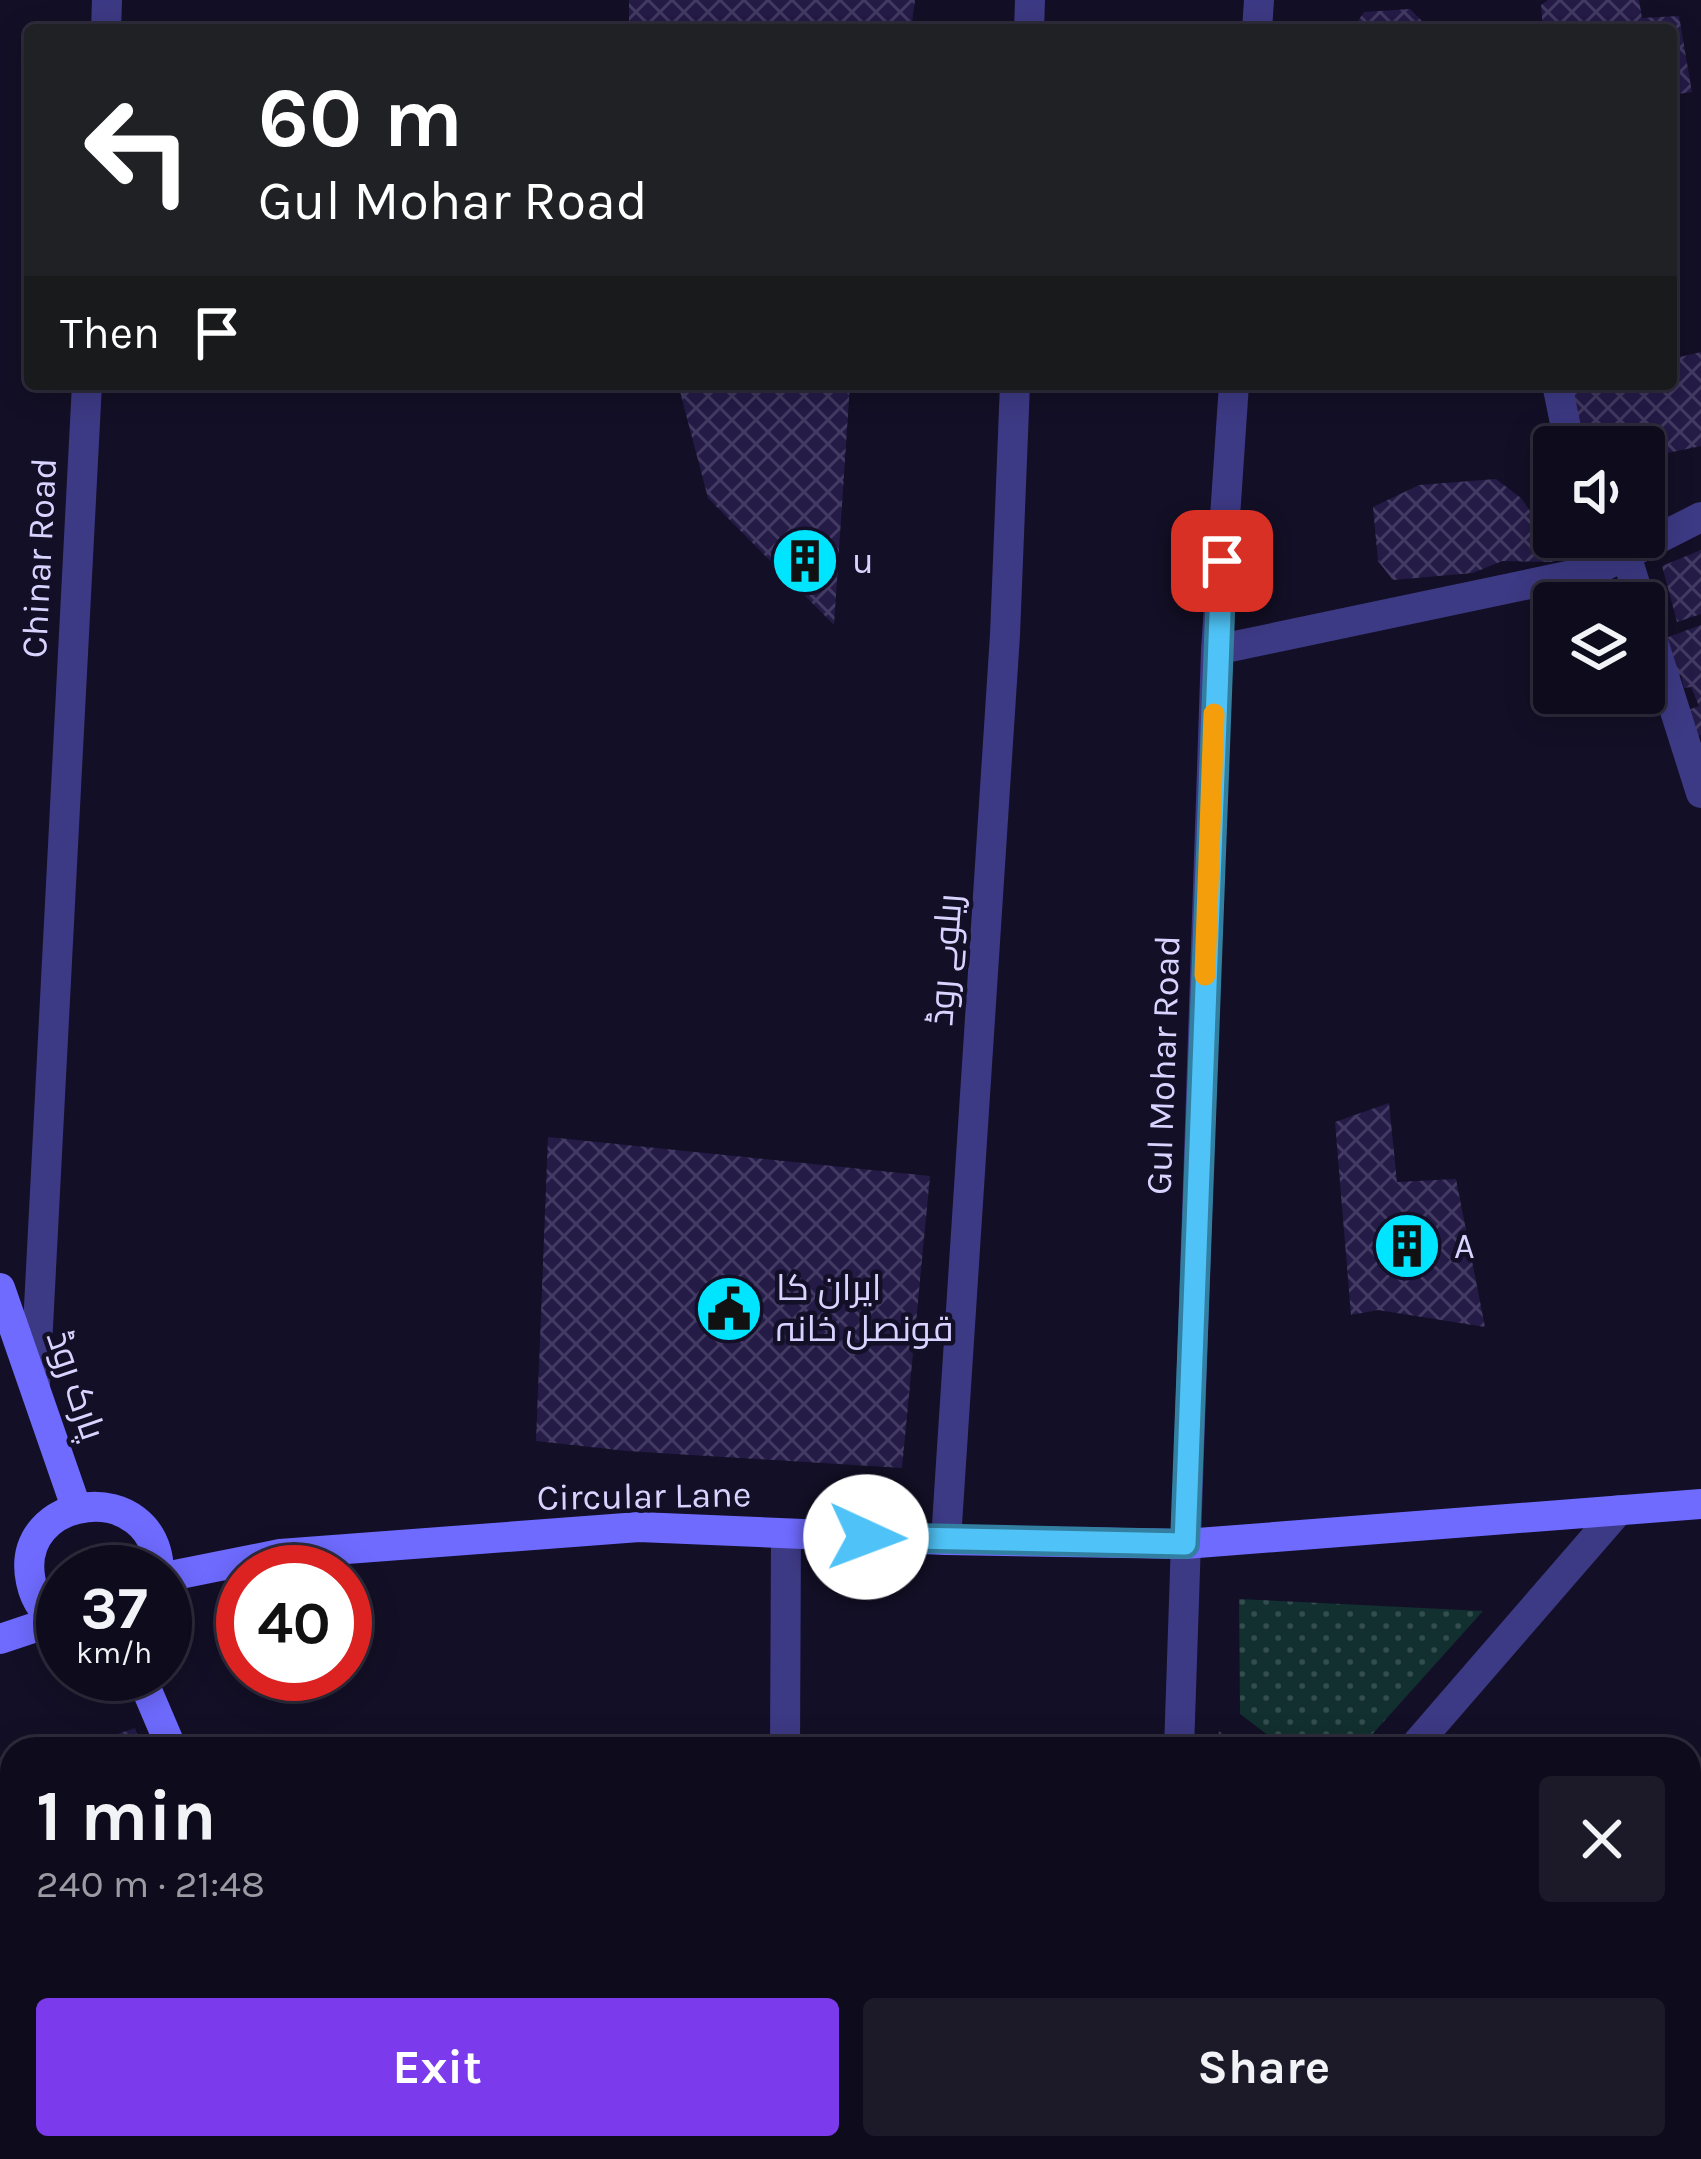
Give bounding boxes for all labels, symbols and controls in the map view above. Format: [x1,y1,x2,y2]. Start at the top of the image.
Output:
text: 60 m [258,69,463,167]
icon: left [60,72,216,228]
text: Gul Mohar Road [258,169,648,233]
icon: arrive [184,300,250,366]
text: Then [60,307,160,359]
map controls [1533,426,1665,714]
button: sound [1533,426,1665,558]
street label: Chinar Road [13,457,65,659]
pin [1171,510,1273,612]
building icon: u [770,526,840,596]
icon: arrive [1189,528,1255,594]
place label: u [852,540,874,582]
button: layers [1533,582,1665,714]
street label: ریلوے روڈ [919,893,971,1027]
street label: Gul Mohar Road [1137,934,1189,1196]
building icon: A [1372,1211,1442,1281]
place label: A [1454,1225,1475,1267]
place label: ایران کا قونصل خانہ [776,1267,954,1350]
public building icon: ایران کا قونصل خانہ [694,1274,764,1344]
street label: پارک روڈ [36,1325,114,1446]
street label: Circular Lane [536,1473,752,1519]
position arrow [803,1474,929,1600]
speed limit sign: 40 [216,1545,372,1701]
text: 37 [80,1573,148,1643]
text: km/h [76,1635,152,1671]
text: 1 min [36,1774,217,1858]
button: close [1539,1776,1665,1902]
text: 240 m · 21:48 [36,1861,265,1907]
button: Exit [36,1998,839,2136]
button: Share [863,1998,1665,2136]

